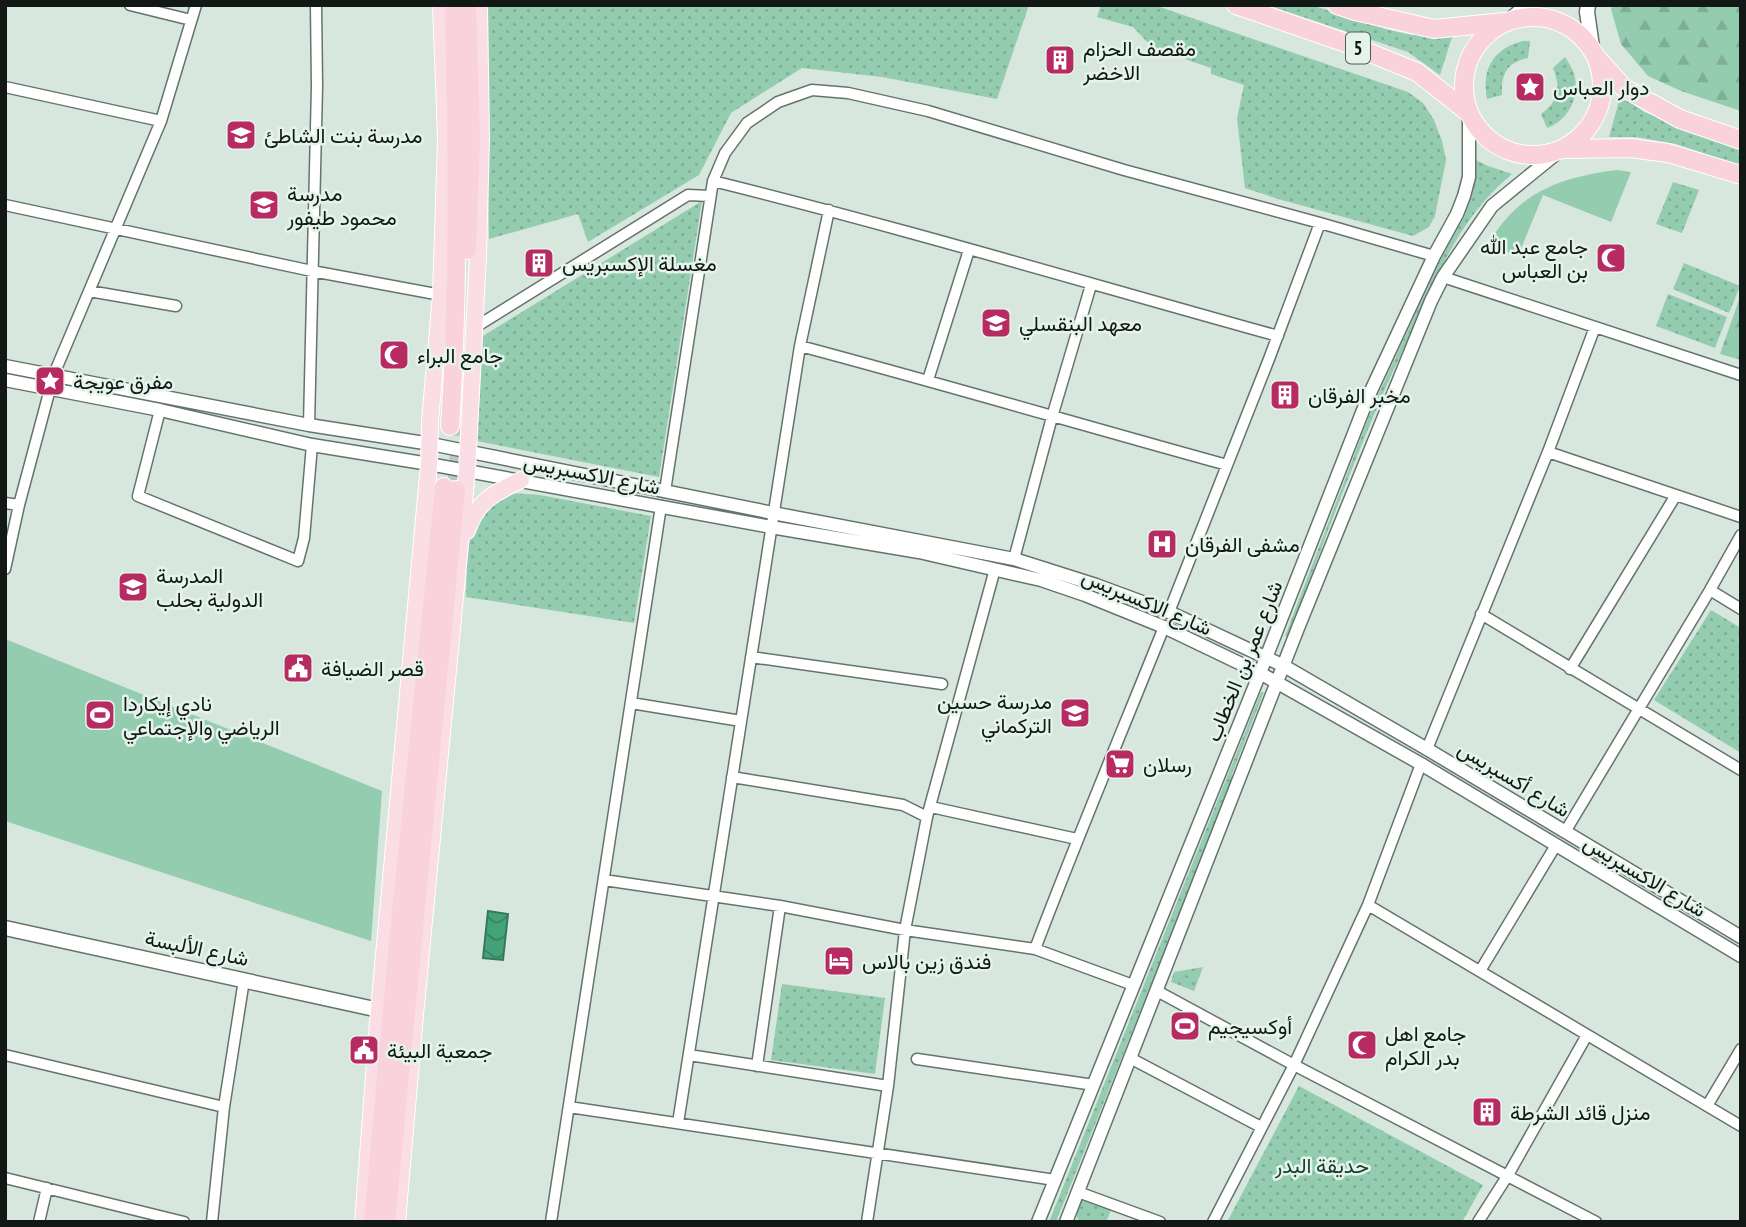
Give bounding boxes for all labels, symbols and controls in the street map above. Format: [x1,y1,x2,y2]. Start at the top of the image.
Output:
road number: 5 [1346,32,1370,64]
place label: مقصف الحزام الاخضر [1082,35,1196,86]
building icon: مقصف الحزام الاخضر [1043,43,1077,77]
place icon: دوار العباس [1513,70,1547,104]
place label: دوار العباس [1553,74,1649,101]
school or university icon: مدرسة بنت الشاطئ [224,118,258,152]
place label: مدرسة بنت الشاطئ [264,122,423,149]
place label: مدرسة محمود طيفور [286,180,397,231]
school or university icon: مدرسة محمود طيفور [247,188,281,222]
place label: جامع عبد الله بن العباس [1480,233,1588,284]
mosque icon: جامع عبد الله بن العباس [1594,241,1628,275]
building icon: مغسلة الإكسبريس [522,246,556,280]
place label: مغسلة الإكسبريس [562,250,717,278]
school or university icon: معهد البنقسلي [979,306,1013,340]
place label: معهد البنقسلي [1019,310,1142,341]
mosque icon: جامع البراء [377,338,411,372]
place label: جامع البراء [417,342,503,370]
place icon: مفرق عويجة [33,364,67,398]
place label: مفرق عويجة [73,368,173,395]
building icon: مخبر الفرقان [1268,378,1302,412]
place label: مخبر الفرقان [1308,382,1411,409]
street label: شارع الاكسبريس [521,448,663,501]
hospital icon: مشفى الفرقان [1145,527,1179,561]
place label: مشفى الفرقان [1185,531,1300,558]
place label: المدرسة الدولية بحلب [156,562,263,613]
street label: شارع الاكسبريس [1078,563,1216,642]
school or university icon: المدرسة الدولية بحلب [116,570,150,604]
street label: شارع عمر بن الخطاب [1199,577,1290,746]
public building icon: قصر الضيافة [281,651,315,685]
place label: قصر الضيافة [321,655,424,682]
place label: مدرسة حسين التركماني [937,688,1052,743]
place label: نادي إيكاردا الرياضي والإجتماعي [123,690,280,745]
school or university icon: مدرسة حسين التركماني [1058,696,1092,730]
sports icon: نادي إيكاردا الرياضي والإجتماعي [83,698,117,732]
street label: شارع أكسبريس [1452,735,1575,824]
supermarket icon: رسلان [1103,747,1137,781]
place label: رسلان [1143,751,1192,778]
street label: شارع الاكسبريس [1578,829,1711,924]
street label: شارع الألبسة [142,924,251,973]
hotel icon: فندق زين بالاس [822,944,856,978]
place label: فندق زين بالاس [862,948,991,975]
sports icon: أوكسيجيم [1168,1009,1202,1043]
place label: أوكسيجيم [1208,1013,1292,1041]
place label: جامع اهل بدر الكرام [1385,1020,1466,1072]
mosque icon: جامع اهل بدر الكرام [1345,1028,1379,1062]
public building icon: جمعية البيئة [347,1033,381,1067]
place label: جمعية البيئة [387,1037,492,1064]
building icon: منزل قائد الشرطة [1470,1095,1504,1129]
place label: منزل قائد الشرطة [1510,1099,1651,1126]
park label: حديقة البدر [1274,1152,1369,1179]

